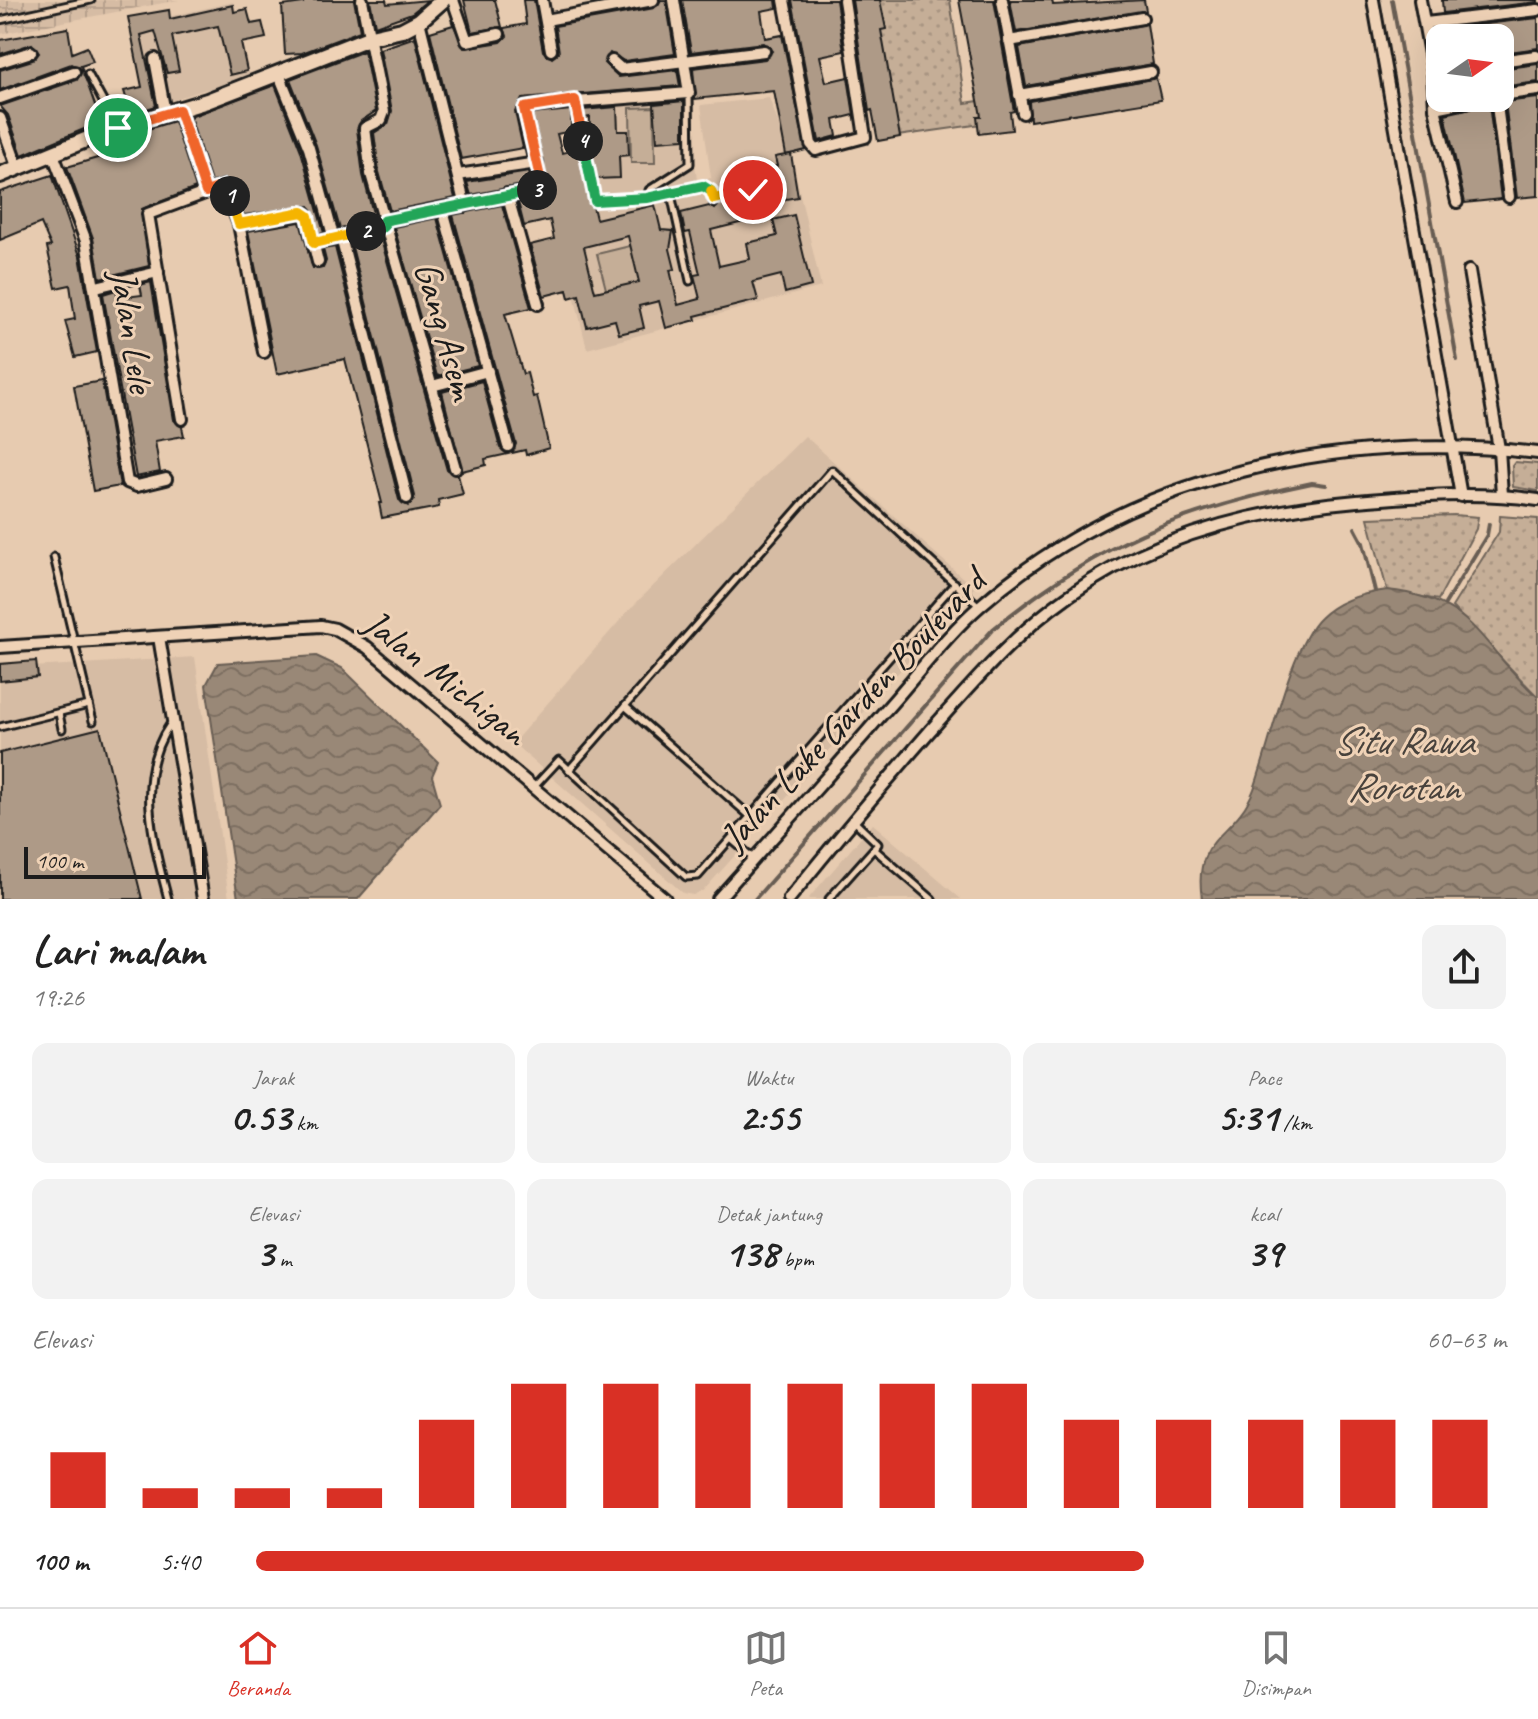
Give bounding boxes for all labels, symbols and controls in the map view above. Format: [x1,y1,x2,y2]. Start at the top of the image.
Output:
north arrow [1426,24,1514,112]
map controls [1426,24,1514,112]
pin [84,94,152,162]
icon: arrive [96,106,140,150]
pin: 4 [563,121,603,161]
text: 4 [578,127,588,155]
pin [719,156,787,224]
icon: check [731,168,775,212]
pin: 3 [517,170,557,210]
pin: 1 [210,176,250,216]
text: 3 [532,176,542,204]
text: 1 [225,182,235,210]
pin: 2 [346,211,386,251]
text: 2 [361,217,371,245]
street label: Gang Asem [404,256,489,408]
street label: Jalan Lele [99,265,166,398]
street label: Jalan Lake Garden Boulevard [708,554,999,861]
street label: Jalan Michigan [353,598,538,757]
water label: Situ Rawa Rorotan [1333,716,1476,812]
scale bar [24,843,206,879]
text: 100 m [36,847,83,875]
text: Lari malam [32,923,203,978]
button: share [1422,925,1506,1009]
text: 19:26 [32,981,84,1014]
text: Jarak [253,1064,294,1092]
text: Waktu [745,1064,793,1092]
text: Pace [1247,1064,1281,1092]
text: 0.53 [230,1092,291,1142]
text: 2:55 [739,1092,799,1142]
text: 5:31 [1217,1092,1278,1142]
text: km [291,1109,318,1137]
text: /km [1278,1109,1312,1137]
text: Elevasi [249,1200,299,1228]
text: Detak jantung [716,1200,822,1228]
text: kcal [1250,1200,1279,1228]
text: 3 [256,1228,274,1278]
text: 138 [724,1228,778,1278]
text: 39 [1247,1228,1282,1278]
text: m [274,1245,291,1273]
text: bpm [778,1245,814,1273]
text: Elevasi [32,1323,91,1356]
text: 60–63 m [1427,1323,1506,1356]
text: 100 m [32,1545,88,1578]
text: 5:40 [160,1545,200,1578]
tab: Beranda [227,1626,290,1702]
tab: Peta [744,1626,788,1702]
tab: Disimpan [1242,1626,1311,1702]

